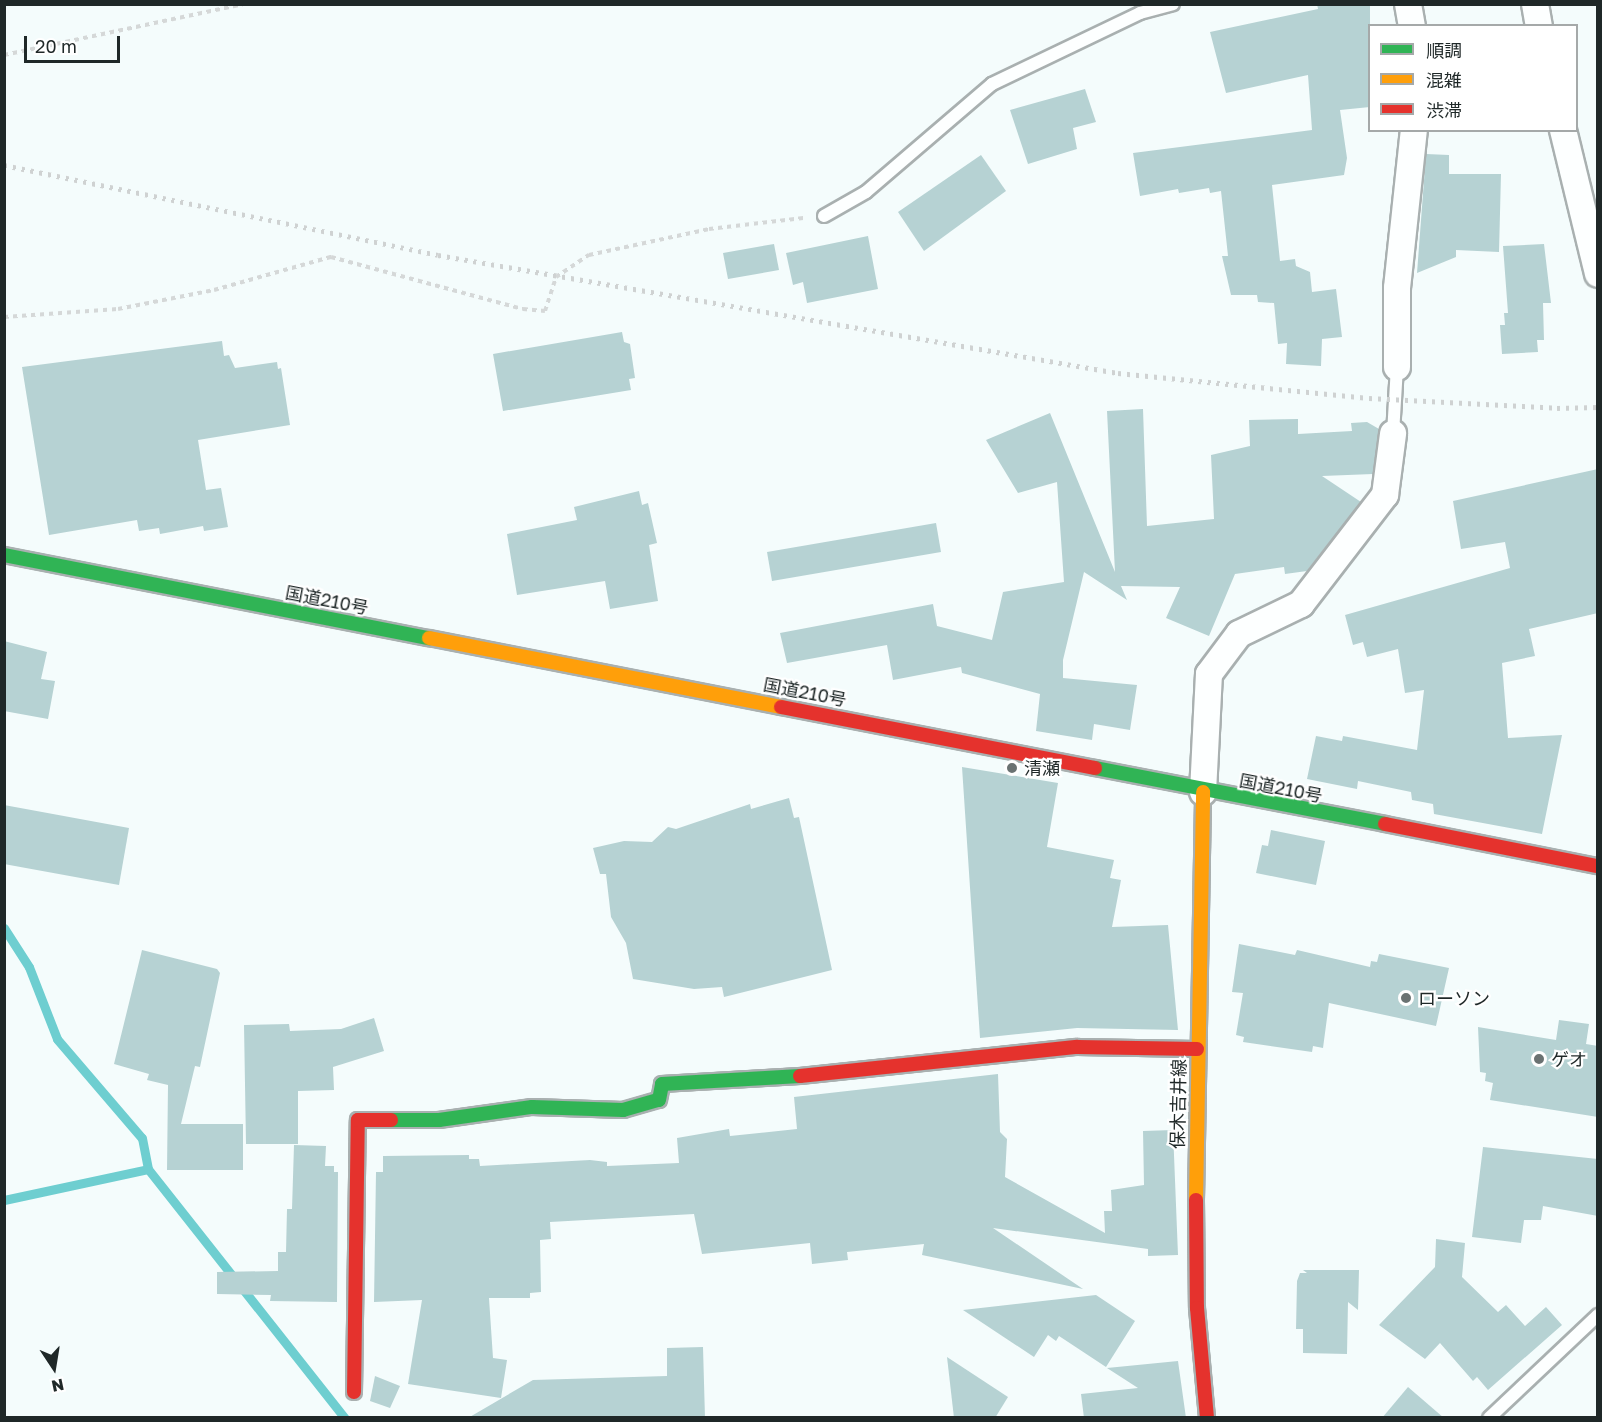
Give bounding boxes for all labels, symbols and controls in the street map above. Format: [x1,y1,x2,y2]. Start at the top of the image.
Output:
scale bar [27,24,123,62]
legend [1368,24,1578,132]
text: 20 m [35,35,77,57]
text: 順調 [1426,39,1462,61]
text: 混雑 [1426,69,1462,91]
text: 渋滞 [1426,99,1462,121]
street label: 国道210号 [284,581,370,619]
street label: 国道210号 [762,673,848,711]
place label: 清瀬 [1024,757,1060,779]
marker: 清瀬 [1005,761,1019,775]
street label: 国道210号 [1238,769,1324,807]
place label: ローソン [1418,987,1490,1009]
marker: ローソン [1399,991,1413,1005]
place label: ゲオ [1551,1048,1587,1070]
marker: ゲオ [1532,1052,1546,1066]
street label: 保木吉井線 [1166,1059,1190,1149]
north arrow [24,1338,84,1398]
text: N [50,1375,66,1397]

